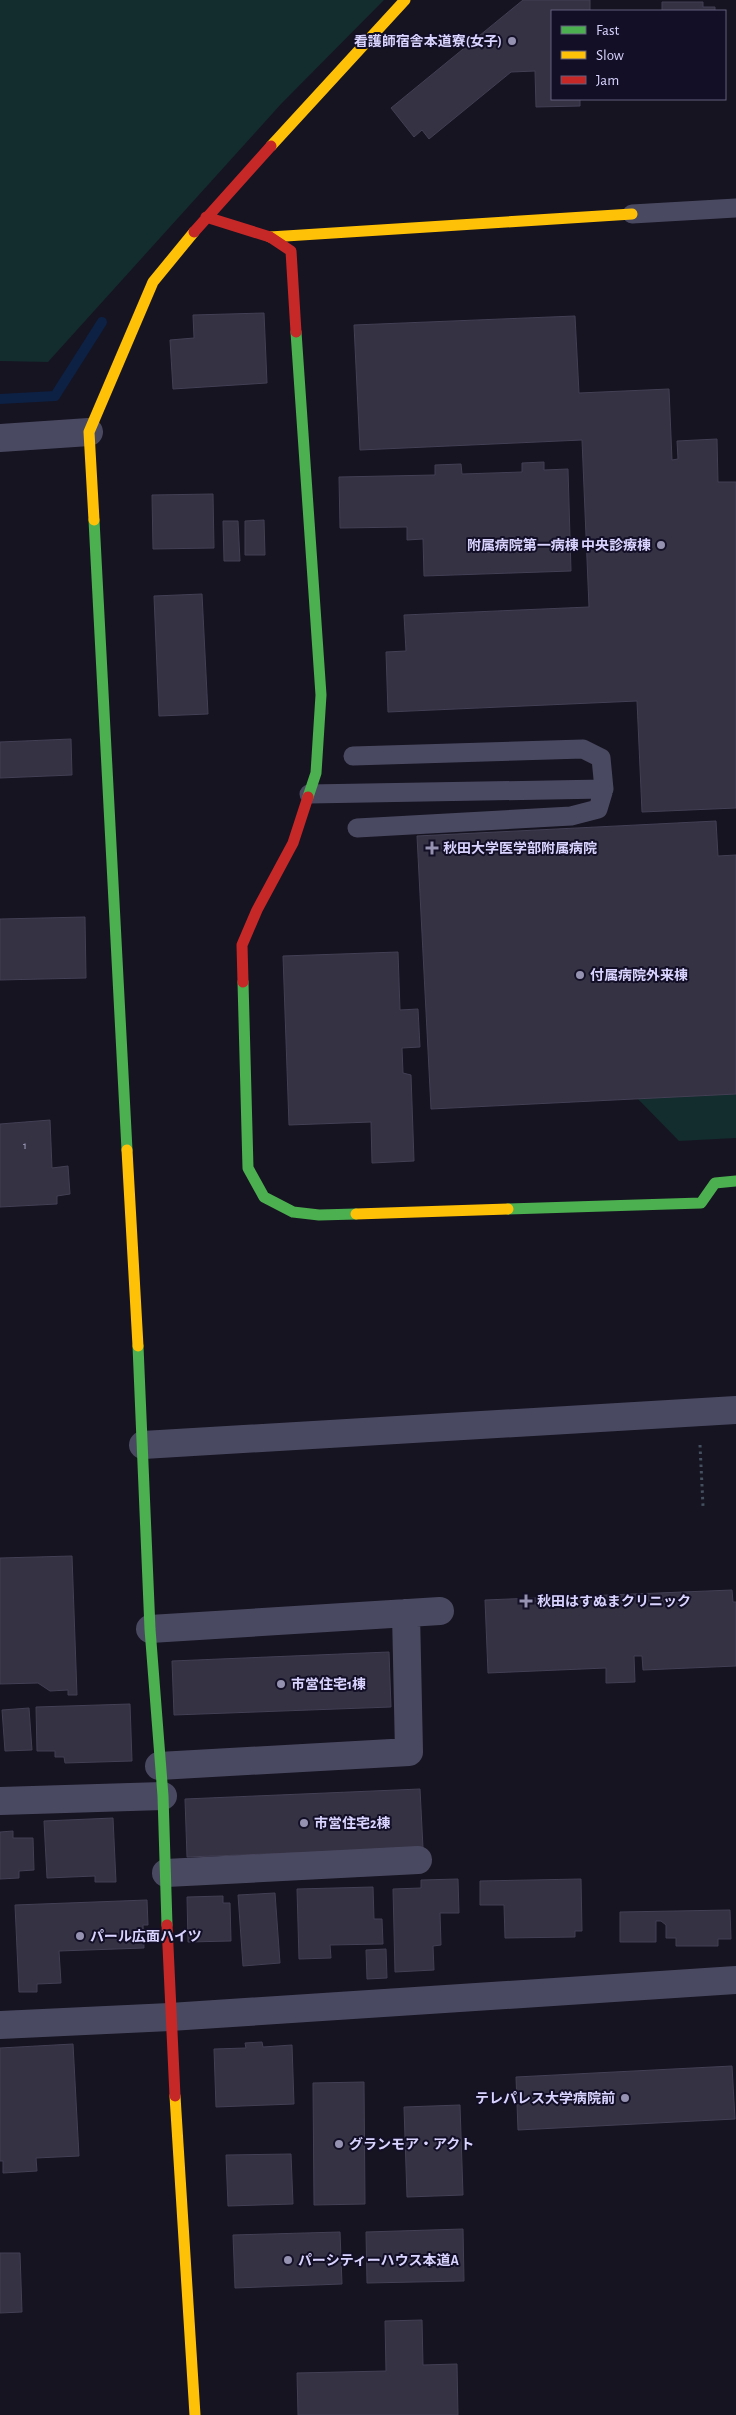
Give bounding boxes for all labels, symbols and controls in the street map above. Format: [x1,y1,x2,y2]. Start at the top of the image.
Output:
legend [551,10,726,100]
text: Fast [596,23,620,38]
place label: 看護師宿舎本道寮(女子) [354,34,502,49]
marker: 看護師宿舎本道寮(女子) [506,35,518,47]
text: Slow [596,48,624,63]
text: Jam [596,73,619,88]
place label: 附属病院第一病棟 中央診療棟 [467,537,651,553]
marker: 附属病院第一病棟 中央診療棟 [655,539,667,551]
marker: 秋田大学医学部附属病院 [425,841,439,855]
place label: 秋田大学医学部附属病院 [443,841,597,856]
place label: 付属病院外来棟 [590,967,688,983]
marker: 付属病院外来棟 [574,969,586,981]
house number: 1 [23,1140,27,1151]
marker: 秋田はすぬまクリニック [519,1594,533,1608]
place label: 秋田はすぬまクリニック [537,1594,691,1609]
place label: 市営住宅1棟 [291,1676,366,1692]
marker: 市営住宅1棟 [275,1678,287,1690]
place label: 市営住宅2棟 [314,1815,391,1831]
marker: 市営住宅2棟 [298,1817,310,1829]
place label: パール広面ハイツ [90,1929,202,1944]
marker: パール広面ハイツ [74,1930,86,1942]
place label: テレパレス大学病院前 [475,2090,615,2106]
marker: テレパレス大学病院前 [619,2092,631,2104]
place label: グランモア・アクト [349,2136,474,2152]
marker: グランモア・アクト [333,2138,345,2150]
place label: パーシティーハウス本道A [298,2253,460,2268]
marker: パーシティーハウス本道A [282,2254,294,2266]

